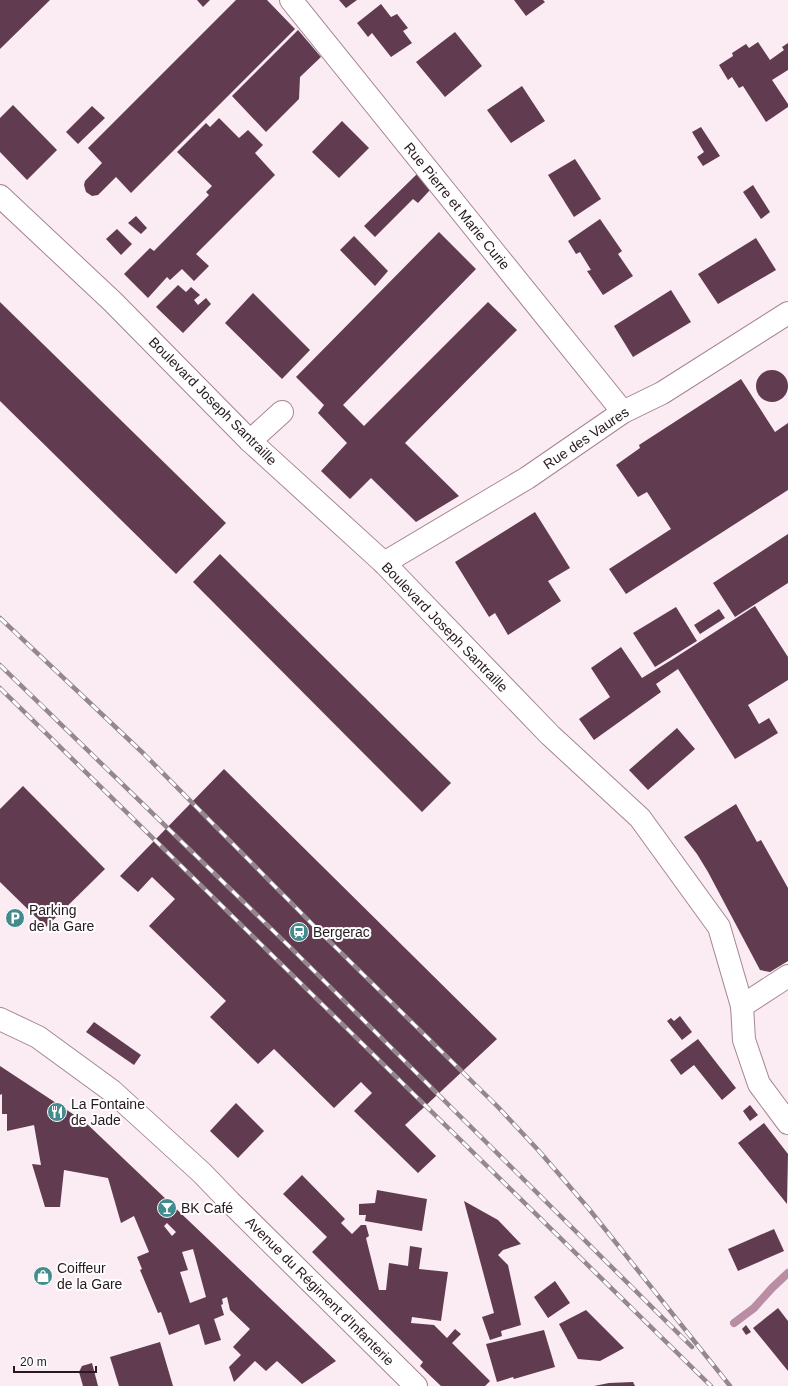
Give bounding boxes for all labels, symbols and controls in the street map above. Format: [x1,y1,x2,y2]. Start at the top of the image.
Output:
street label: Rue Pierre et Marie Curie [401,139,513,273]
street label: Boulevard Joseph Santraille [146,334,280,468]
street label: Rue des Vaures [540,404,632,472]
street label: Boulevard Joseph Santraille [379,559,511,695]
place label: Parking de la Gare [29,902,95,934]
parking icon: Parking de la Gare [4,907,26,929]
station icon: Bergerac [288,921,310,943]
place label: Bergerac [313,924,370,940]
place label: La Fontaine de Jade [71,1096,145,1128]
restaurant icon: La Fontaine de Jade [46,1101,68,1123]
bar icon: BK Café [156,1197,178,1219]
place label: BK Café [181,1200,233,1216]
street label: Avenue du Régiment d'Infanterie [242,1213,398,1369]
place label: Coiffeur de la Gare [57,1260,123,1292]
shop icon: Coiffeur de la Gare [32,1265,54,1287]
scale bar [14,1348,96,1374]
text: 20 m [20,1355,47,1369]

